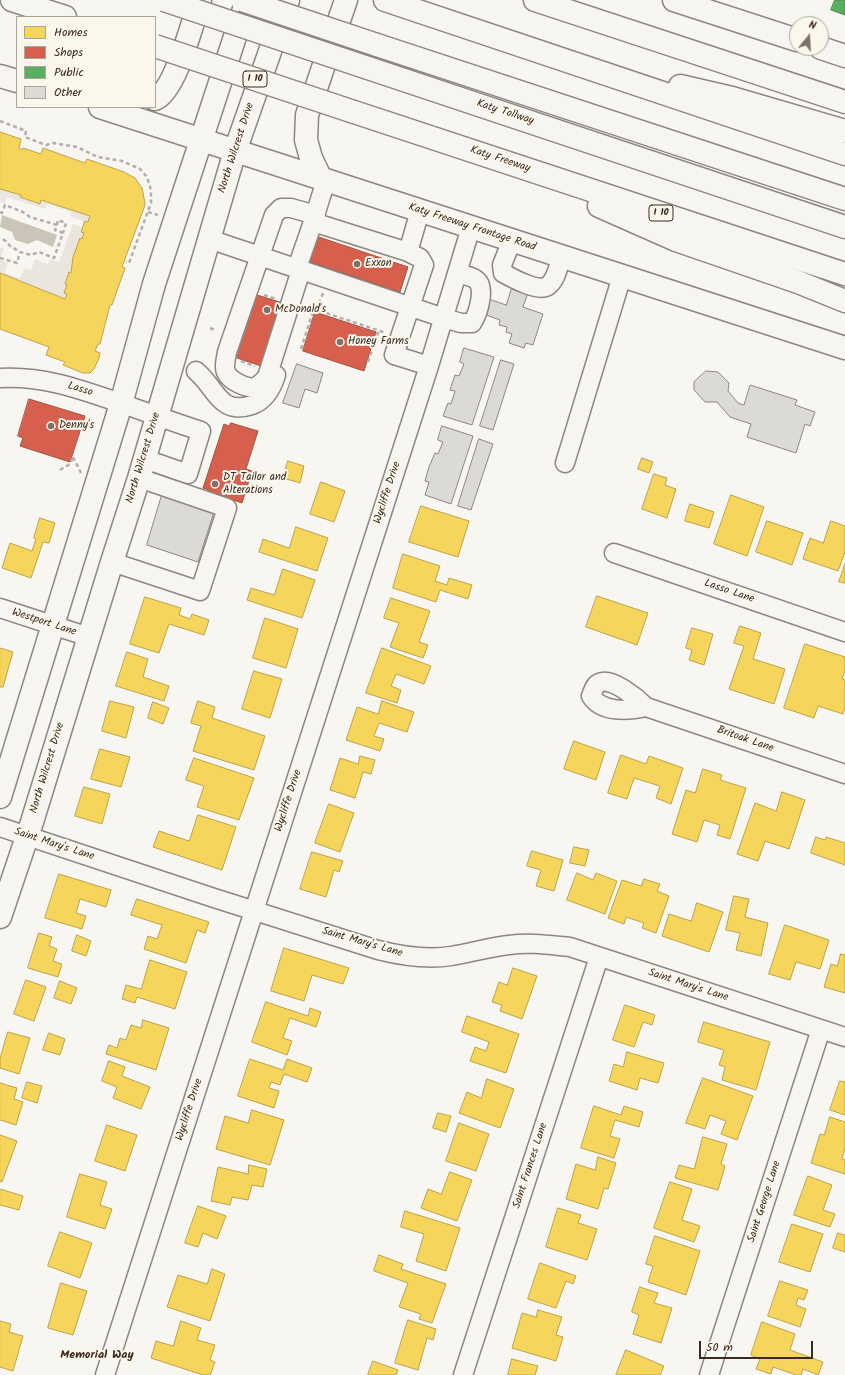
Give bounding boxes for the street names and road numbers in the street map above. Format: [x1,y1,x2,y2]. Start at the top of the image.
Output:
road number: I 10 [243,71,267,87]
street label: Katy Tollway [475,98,535,128]
street label: North Wilcrest Drive [216,101,258,195]
street label: Katy Freeway [468,144,532,176]
street label: Katy Freeway Frontage Road [407,201,537,255]
road number: I 10 [649,205,673,221]
street label: Lasso [66,380,94,400]
street label: North Wilcrest Drive [124,411,164,505]
street label: Wycliffe Drive [372,460,404,526]
street label: Lasso Lane [702,577,756,607]
street label: Westport Lane [10,606,78,640]
street label: North Wilcrest Drive [28,721,68,815]
street label: Britoak Lane [715,724,775,756]
street label: Wycliffe Drive [273,768,305,834]
street label: Saint Mary's Lane [12,826,96,864]
street label: Saint Mary's Lane [320,925,404,961]
street label: Saint Mary's Lane [646,967,730,1005]
street label: Wycliffe Drive [174,1077,206,1143]
street label: Saint Frances Lane [511,1121,551,1211]
street label: Saint George Lane [746,1160,784,1244]

